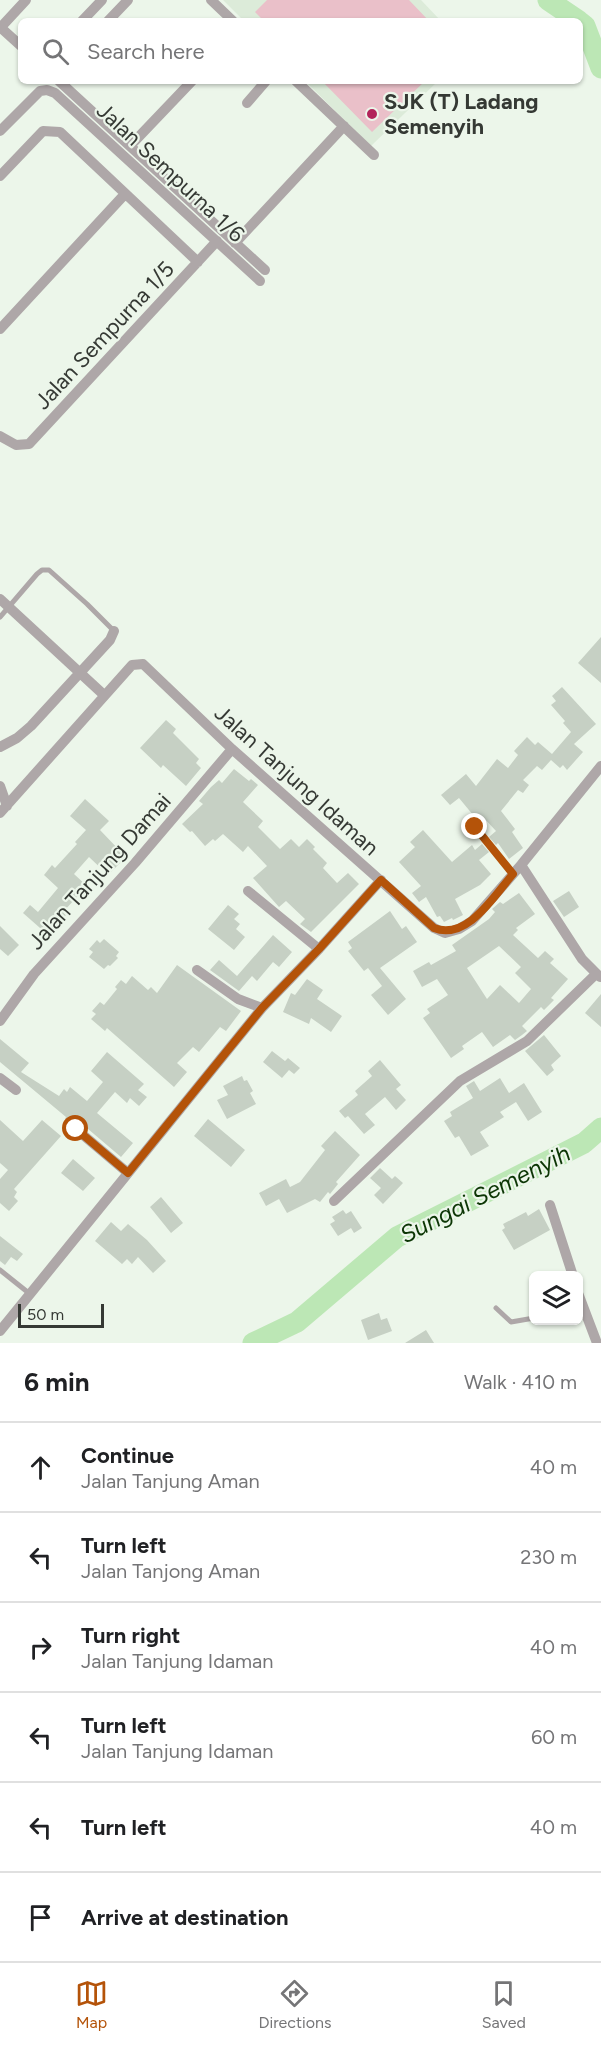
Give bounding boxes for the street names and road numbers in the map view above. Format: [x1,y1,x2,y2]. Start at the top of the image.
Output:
street label: Jalan Sempurna 1/6 [91,97,250,248]
street label: Jalan Sempurna 1/5 [29,256,180,415]
street label: Jalan Tanjung Idaman [209,700,384,861]
street label: Jalan Tanjung Damai [22,788,177,955]

